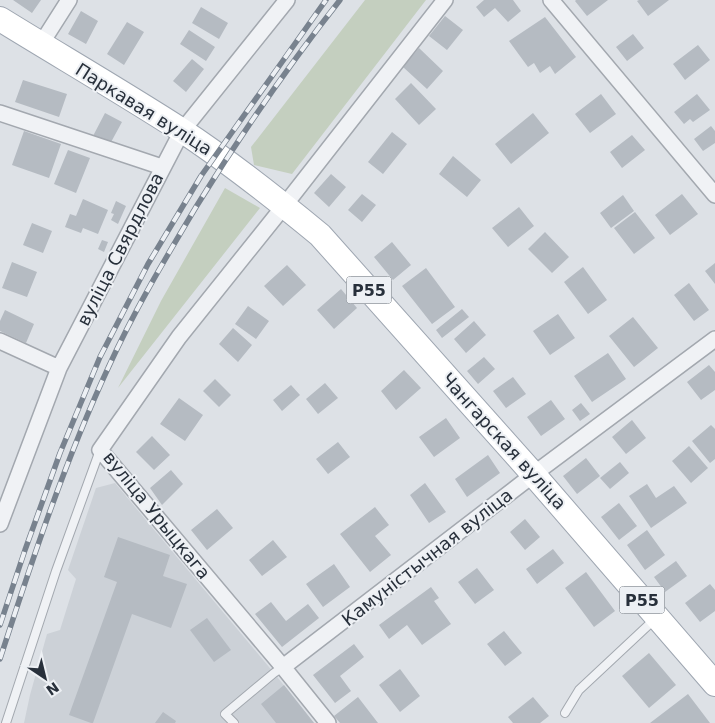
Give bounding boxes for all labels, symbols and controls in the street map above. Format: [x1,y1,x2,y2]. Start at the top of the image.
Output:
street label: Паркавая вуліца [72,58,216,160]
street label: вуліца Свярдлова [72,169,168,329]
road number: Р55 [346,276,392,304]
street label: Чангарская вуліца [437,368,571,514]
street label: вуліца Урыцкага [99,447,215,583]
street label: Камуністычная вуліца [338,484,516,630]
road number: Р55 [620,586,664,614]
north arrow [20,653,70,703]
text: N [43,679,62,699]

